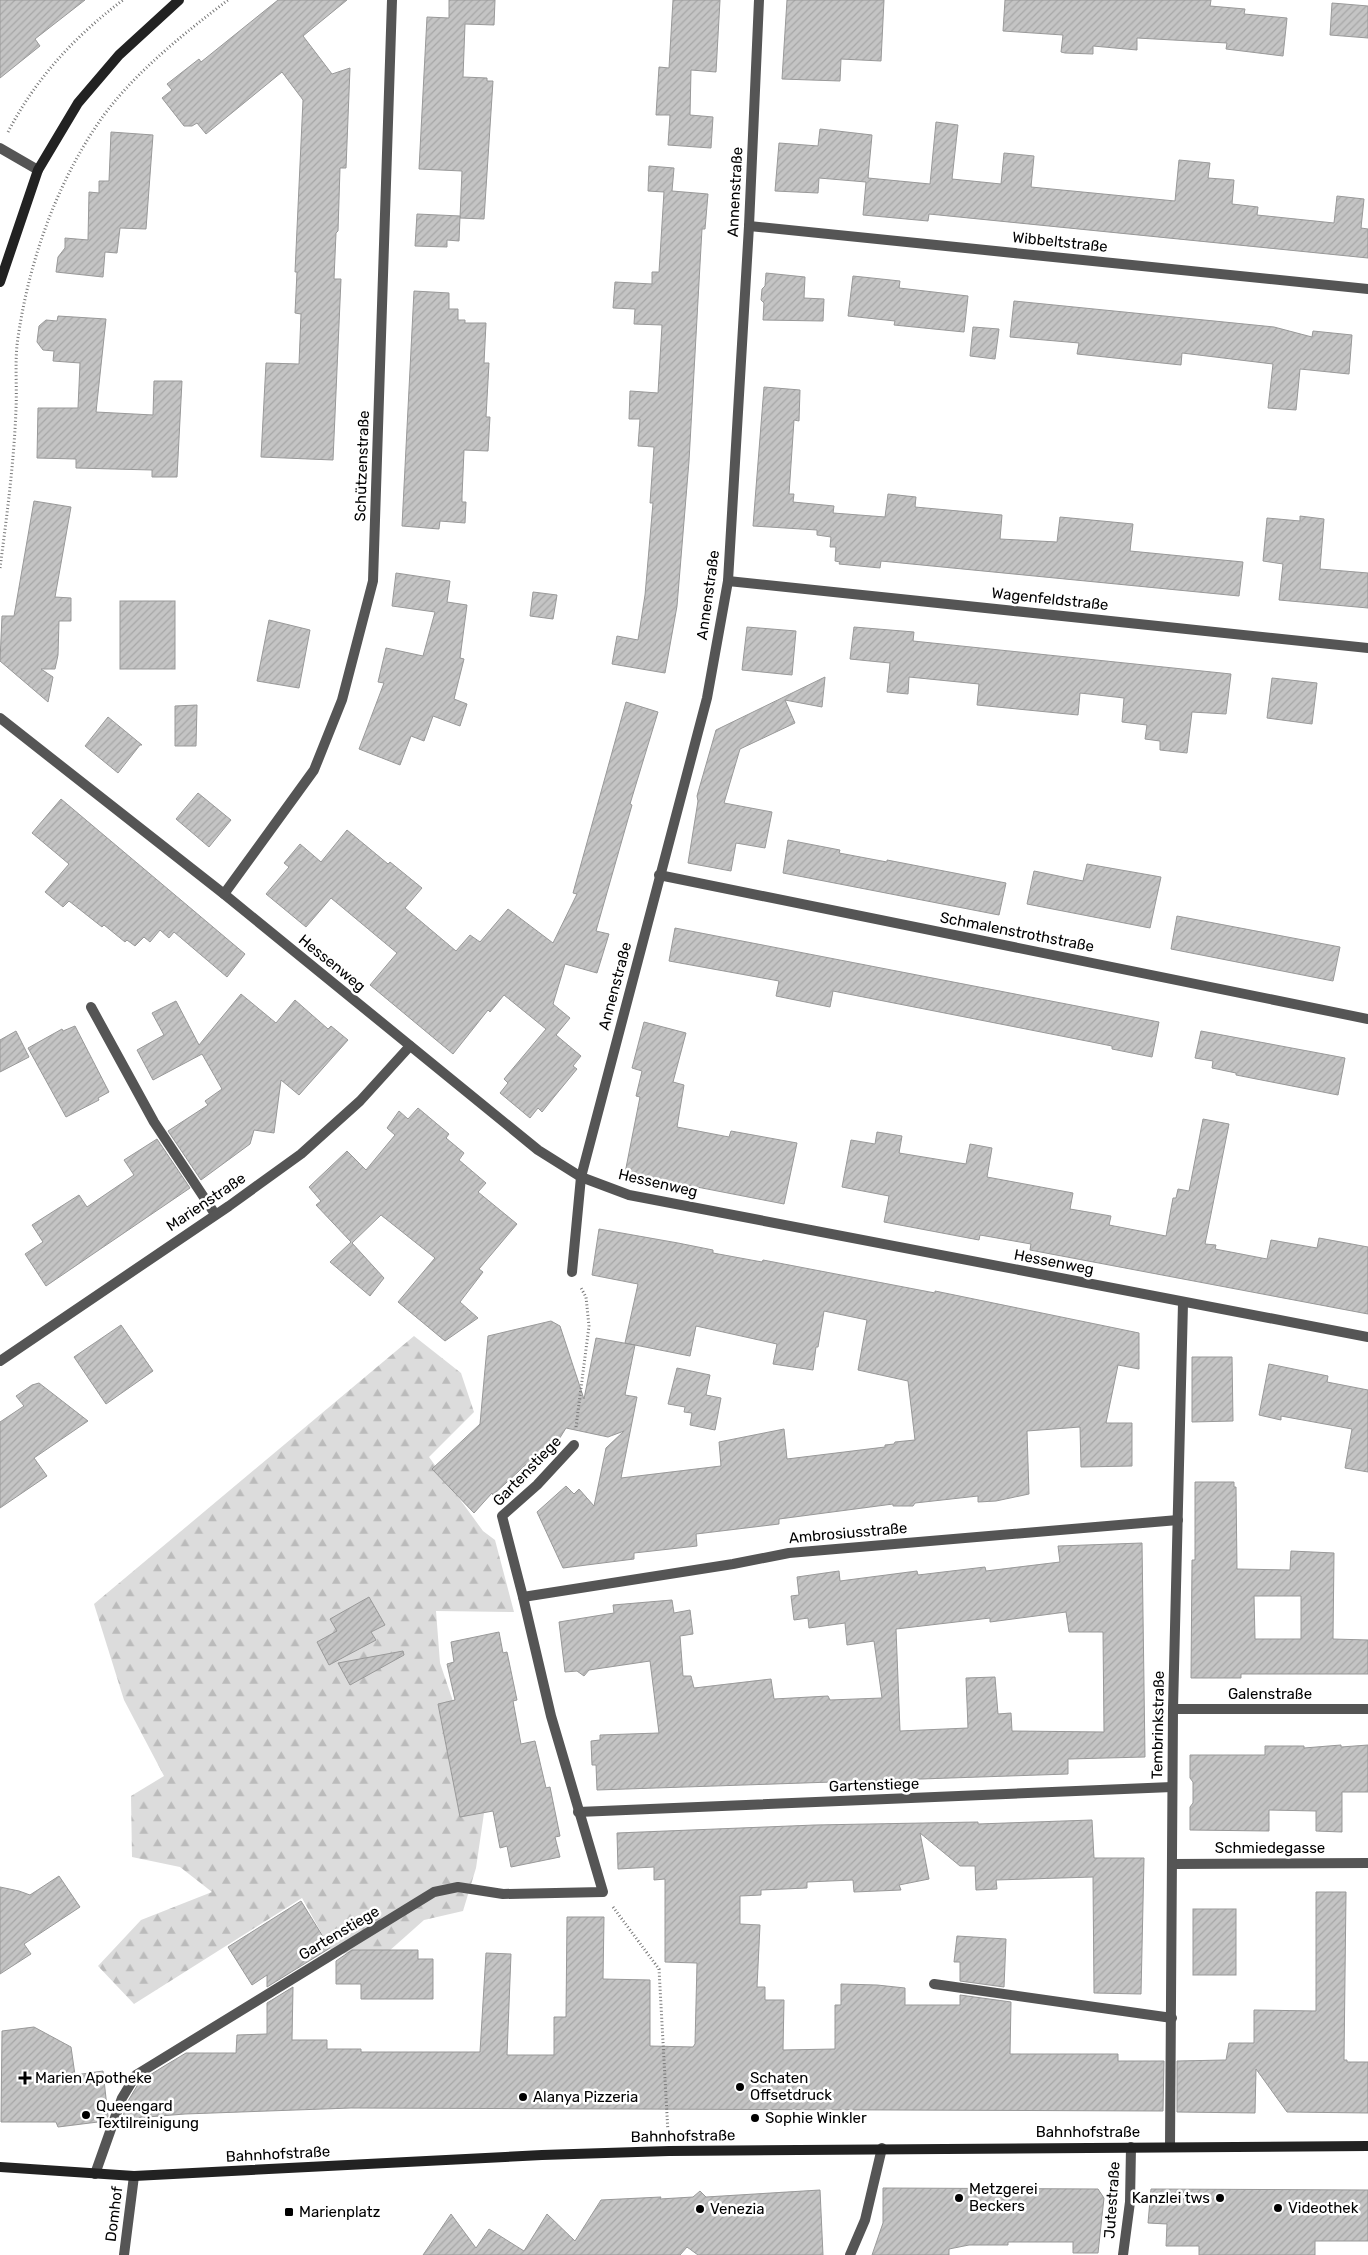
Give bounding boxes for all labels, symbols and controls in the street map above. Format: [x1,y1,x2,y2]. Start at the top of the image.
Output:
street label: Annenstraße [724,146,746,238]
street label: Wibbeltstraße [1011,228,1109,256]
street label: Schützenstraße [351,410,373,522]
street label: Annenstraße [693,549,723,641]
street label: Wagenfeldstraße [991,584,1109,614]
street label: Schmalenstrothstraße [938,908,1096,956]
street label: Hessenweg [295,931,369,995]
street label: Annenstraße [595,940,635,1032]
street label: Hessenweg [617,1165,699,1201]
street label: Marienstraße [163,1169,249,1235]
street label: Hessenweg [1013,1245,1095,1279]
street label: Gartenstiege [489,1432,565,1510]
street label: Ambrosiusstraße [788,1519,908,1547]
street label: Tembrinkstraße [1148,1671,1168,1779]
street label: Galenstraße [1228,1685,1312,1703]
street label: Gartenstiege [828,1774,920,1796]
street label: Schmiedegasse [1215,1839,1325,1857]
street label: Gartenstiege [296,1902,382,1964]
place label: Marien Apotheke [35,2069,152,2087]
place label: Schaten Offsetdruck [750,2069,832,2104]
marker: Marien Apotheke [19,2072,31,2084]
marker: Schaten Offsetdruck [734,2081,746,2093]
place label: Alanya Pizzeria [533,2088,638,2106]
marker: Alanya Pizzeria [517,2091,529,2103]
place label: Queengard Textilreinigung [96,2097,199,2132]
marker: Queengard Textilreinigung [80,2109,92,2121]
place label: Sophie Winkler [765,2109,867,2127]
marker: Sophie Winkler [749,2112,761,2124]
street label: Bahnhofstraße [1036,2123,1140,2141]
street label: Bahnhofstraße [631,2126,735,2146]
street label: Bahnhofstraße [225,2142,331,2166]
street label: Jutestraße [1100,2161,1124,2239]
place label: Metzgerei Beckers [969,2180,1038,2215]
street label: Domhof [102,2185,126,2243]
place label: Kanzlei tws [1132,2189,1210,2207]
marker: Metzgerei Beckers [953,2192,965,2204]
marker: Kanzlei tws [1214,2192,1226,2204]
place label: Videothek [1288,2199,1359,2217]
place label: Venezia [710,2200,764,2218]
marker: Videothek [1272,2202,1284,2214]
place label: Marienplatz [299,2203,381,2221]
marker: Venezia [694,2203,706,2215]
marker: Marienplatz [283,2206,295,2218]

